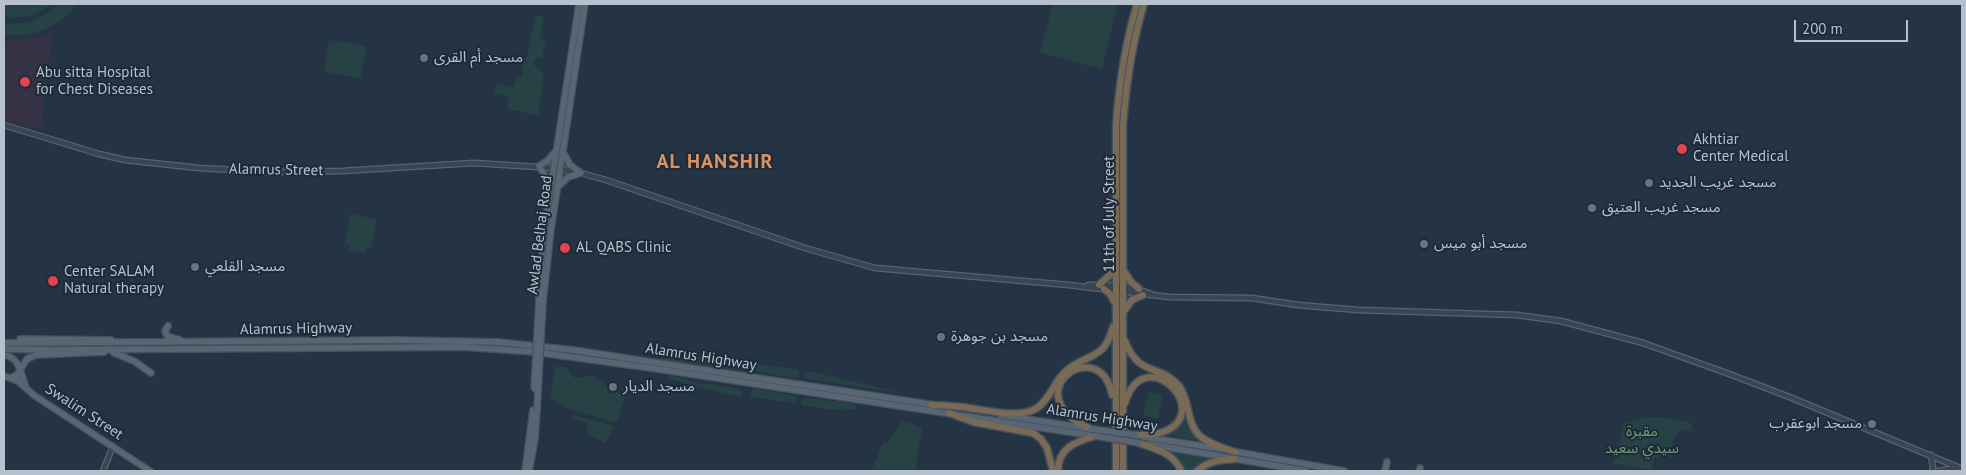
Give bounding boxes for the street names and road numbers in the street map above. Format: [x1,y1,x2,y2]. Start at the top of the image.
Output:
street label: 11th of July Street [1101,156,1119,272]
street label: Alamrus Street [229,160,323,180]
street label: Awlad Belhaj Road [524,175,556,295]
street label: Alamrus Highway [240,319,352,339]
street label: Alamrus Highway [644,339,758,375]
street label: Swalim Street [42,380,126,444]
street label: Alamrus Highway [1045,400,1159,436]

